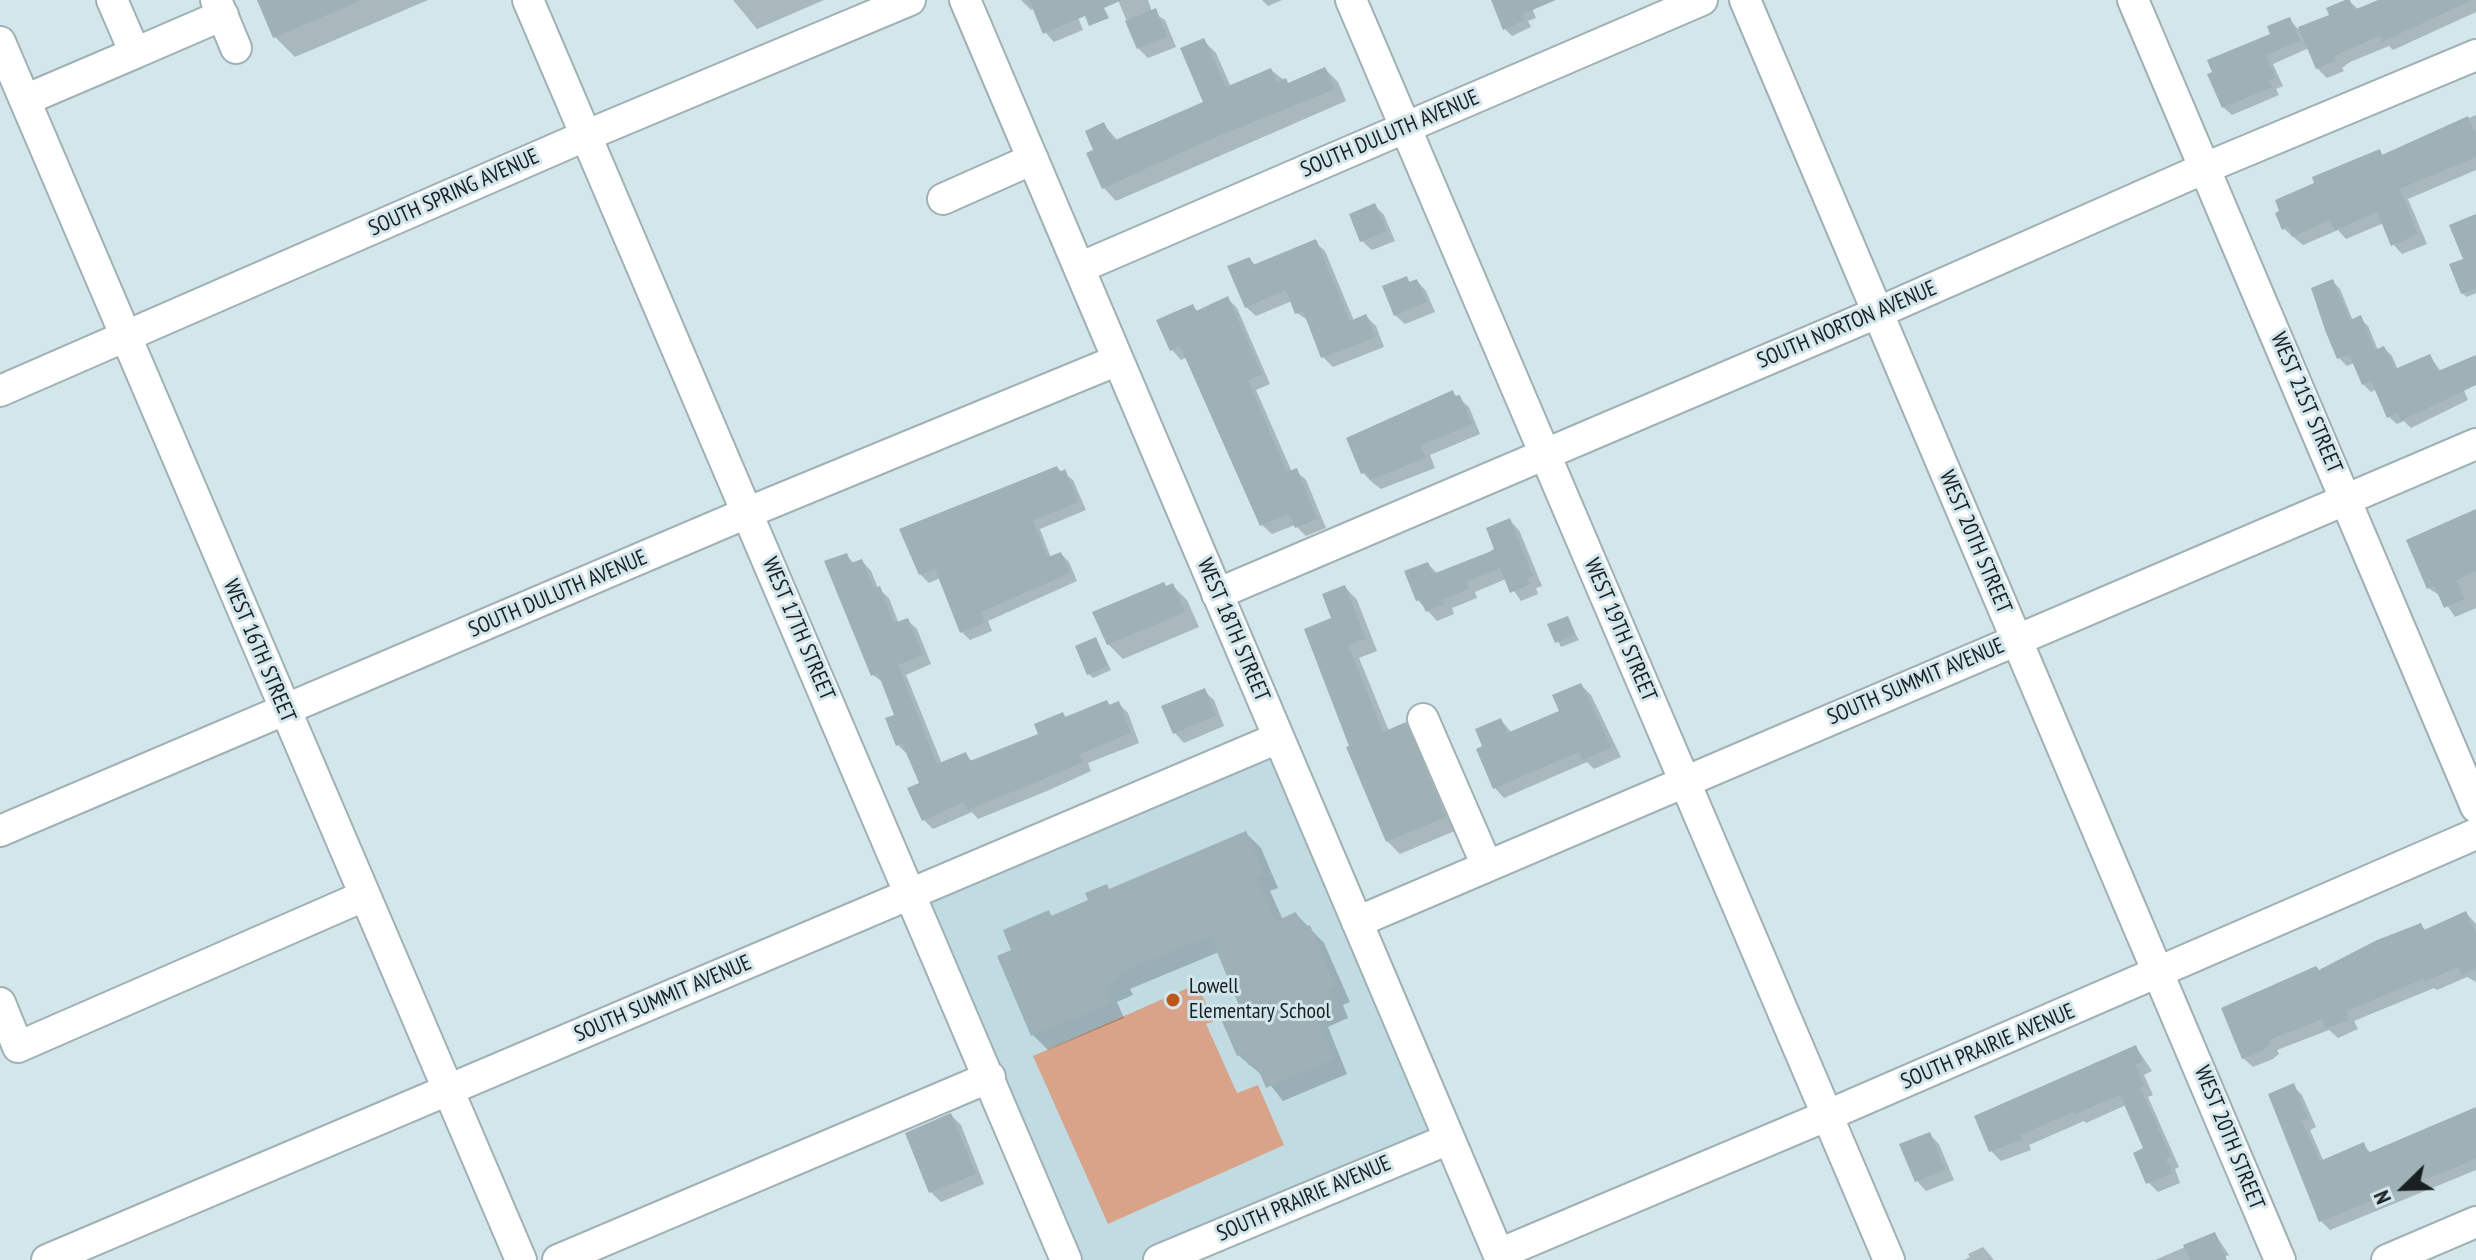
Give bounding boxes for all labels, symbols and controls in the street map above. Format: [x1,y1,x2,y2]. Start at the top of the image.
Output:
street label: SOUTH DULUTH AVENUE [1297,85,1483,183]
street label: SOUTH SPRING AVENUE [365,144,543,242]
street label: SOUTH NORTON AVENUE [1753,275,1941,375]
street label: WEST 21ST STREET [2264,329,2348,477]
street label: WEST 20TH STREET [1933,467,2017,617]
street label: SOUTH DULUTH AVENUE [465,545,651,643]
street label: WEST 17TH STREET [756,554,840,704]
street label: WEST 18TH STREET [1191,555,1275,705]
street label: WEST 19TH STREET [1578,555,1662,705]
street label: WEST 16TH STREET [217,576,301,726]
street label: SOUTH SUMMIT AVENUE [1824,633,2008,731]
street label: SOUTH SUMMIT AVENUE [571,950,755,1048]
place label: Lowell Elementary School [1189,974,1331,1026]
marker: Lowell Elementary School [1164,991,1182,1009]
street label: SOUTH PRAIRIE AVENUE [1897,998,2079,1096]
street label: WEST 20TH STREET [2188,1062,2270,1214]
north arrow [2364,1148,2444,1228]
street label: SOUTH PRAIRIE AVENUE [1213,1150,1395,1248]
text: N [2367,1186,2397,1208]

